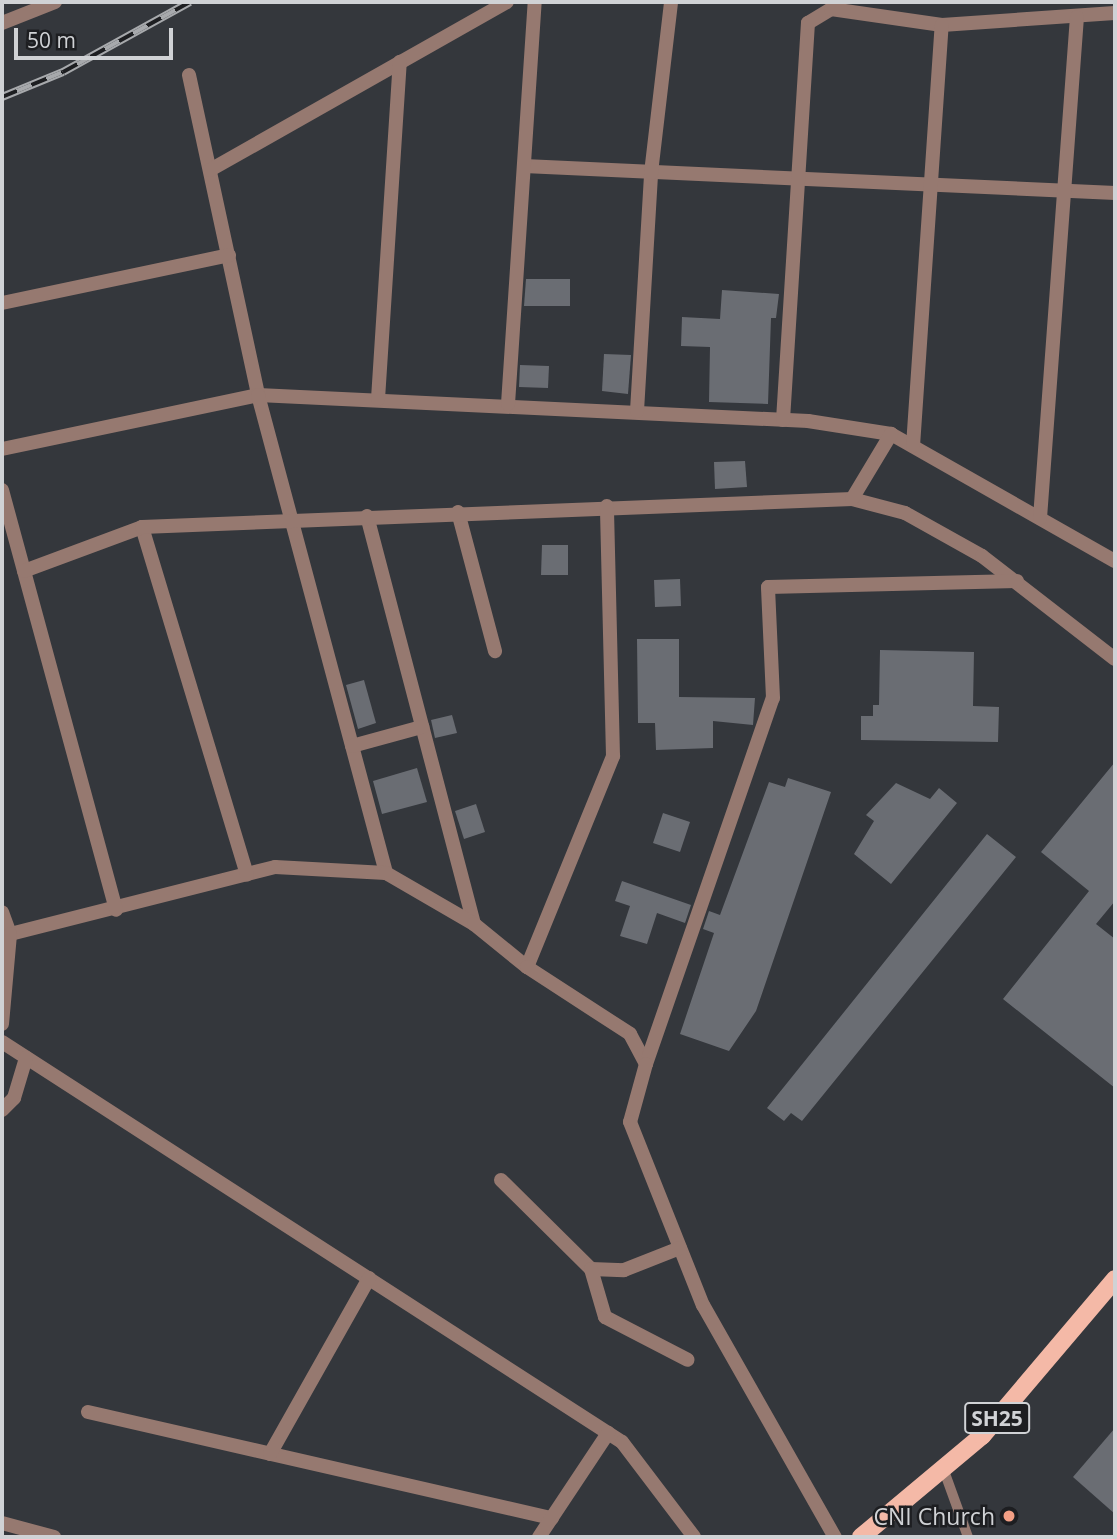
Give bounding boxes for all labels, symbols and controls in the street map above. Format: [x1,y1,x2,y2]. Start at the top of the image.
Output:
scale bar [18,14,177,58]
text: 50 m [27,26,76,54]
road number: SH25 [964,1400,1030,1436]
place label: CNI Church [874,1502,995,1530]
marker: CNI Church [1001,1508,1017,1524]

